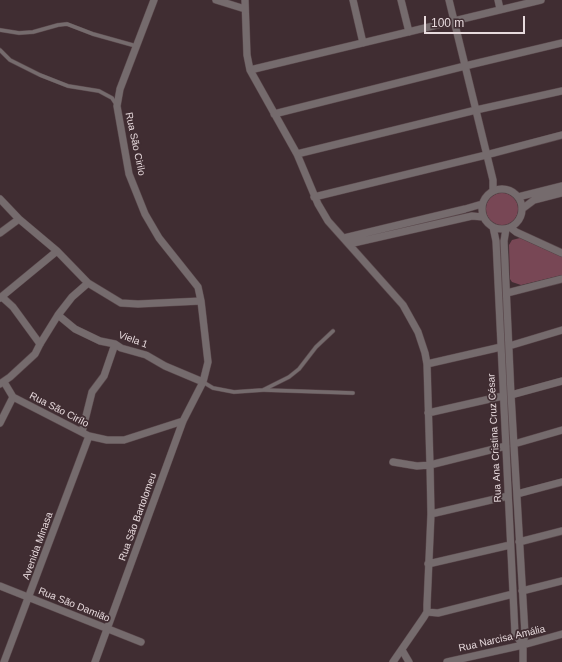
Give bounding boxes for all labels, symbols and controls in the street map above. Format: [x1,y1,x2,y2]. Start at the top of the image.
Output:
scale bar [426,8,527,34]
text: 100 m [431,16,464,30]
street label: Rua São Cirilo [122,111,148,177]
street label: Viela 1 [117,329,149,351]
street label: Rua Ana Cristina Cruz César [486,373,504,503]
street label: Rua São Cirílo [27,390,91,430]
street label: Rua São Bartolomeu [116,471,160,563]
street label: Avenida Minasa [20,511,56,581]
street label: Rua São Damião [36,585,112,625]
street label: Rua Narcisa Amália [458,623,546,655]

